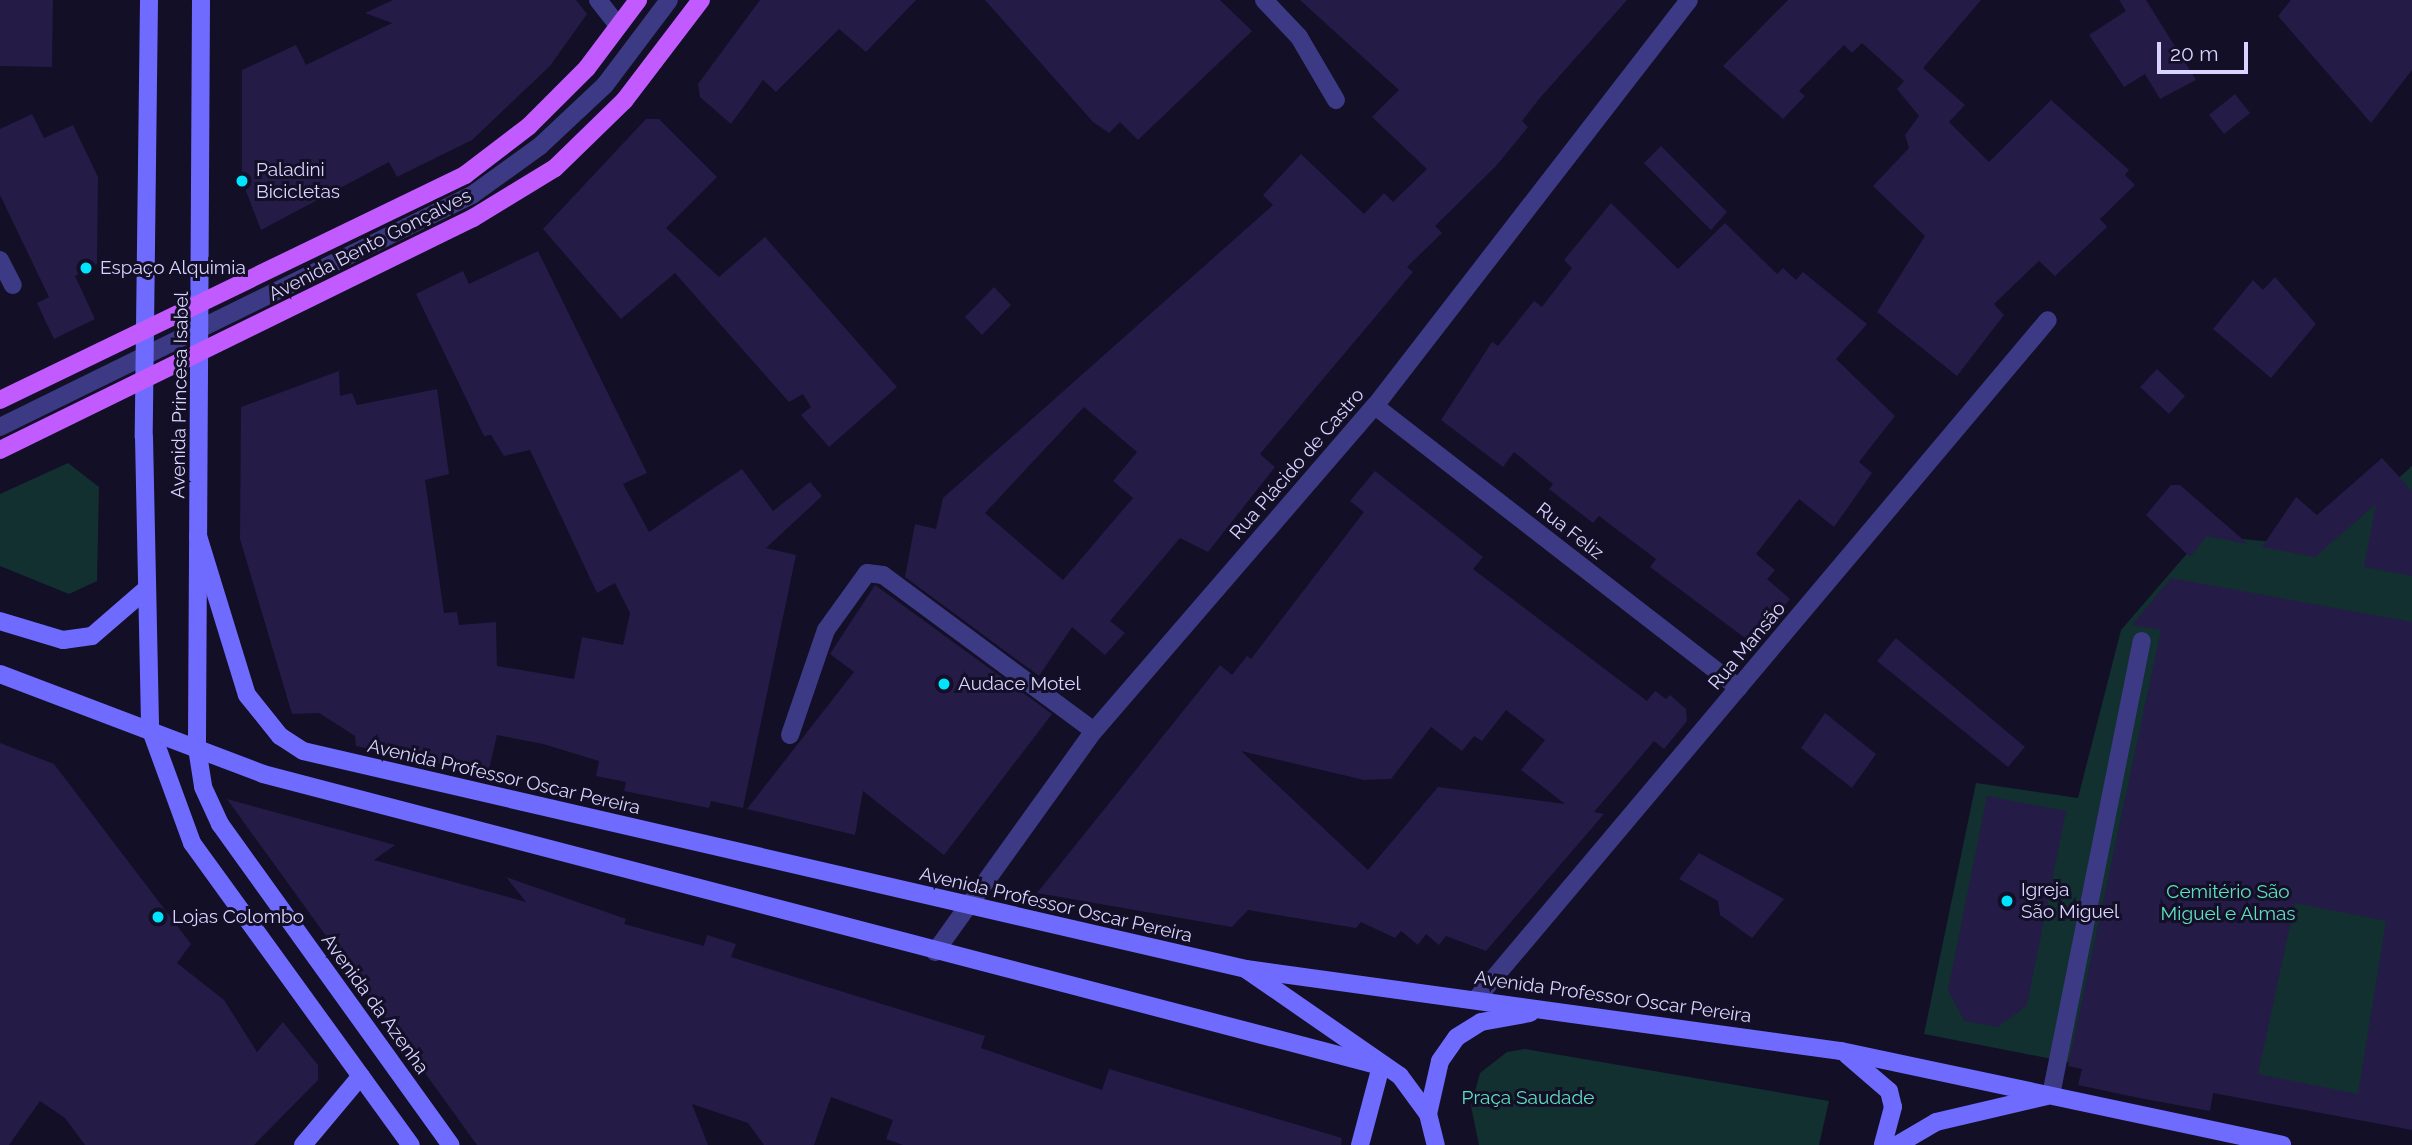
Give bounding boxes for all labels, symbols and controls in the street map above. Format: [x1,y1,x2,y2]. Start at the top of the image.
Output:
scale bar [2160,28,2251,72]
text: 20 m [2170,41,2218,66]
place label: Paladini Bicicletas [256,159,340,203]
marker: Paladini Bicicletas [234,173,250,189]
street label: Avenida Bento Gonçalves [265,184,475,306]
place label: Espaço Alquimia [100,257,246,279]
marker: Espaço Alquimia [78,260,94,276]
street label: Avenida Princesa Isabel [167,291,193,499]
street label: Rua Plácido de Castro [1225,384,1369,544]
street label: Rua Feliz [1532,498,1608,564]
street label: Rua Mansão [1704,597,1790,695]
place label: Audace Motel [958,673,1081,695]
marker: Audace Motel [936,676,952,692]
street label: Avenida Professor Oscar Pereira [365,734,643,820]
street label: Avenida Professor Oscar Pereira [917,862,1195,948]
place label: Igreja São Miguel [2021,879,2119,923]
park label: Cemitério São Miguel e Almas [2160,881,2296,925]
marker: Igreja São Miguel [1999,893,2015,909]
place label: Lojas Colombo [172,906,304,928]
marker: Lojas Colombo [150,909,166,925]
street label: Avenida da Azenha [316,929,434,1079]
street label: Avenida Professor Oscar Pereira [1473,966,1753,1028]
park label: Praça Saudade [1462,1087,1594,1109]

